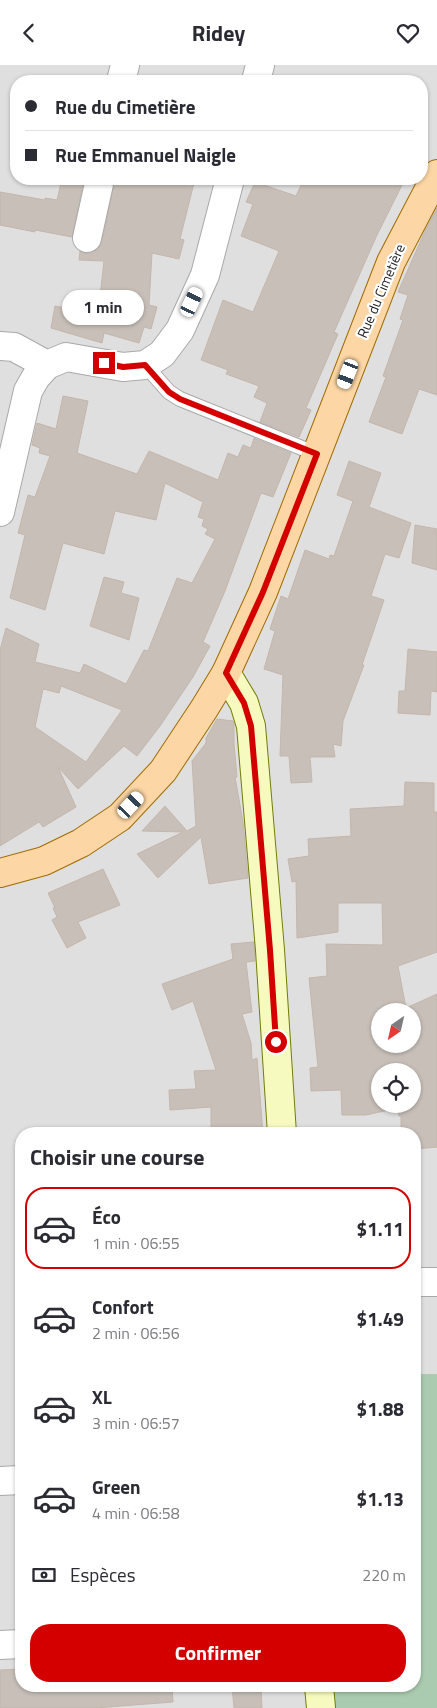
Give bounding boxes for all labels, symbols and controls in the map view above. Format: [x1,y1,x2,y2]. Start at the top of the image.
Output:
text: Ridey [192,16,245,50]
icon: back [15,19,43,47]
icon: heart [394,19,422,47]
text: Rue du Cimetière [55,92,195,121]
text: Rue Emmanuel Naigle [55,140,236,169]
street label: Rue du Cimetière [351,241,410,341]
car [178,285,205,319]
callout: 1 min [63,291,145,325]
text: 1 min [84,295,122,319]
route end [93,352,115,374]
car [335,357,360,391]
car [115,789,146,821]
north arrow [371,1003,421,1053]
map controls [371,1003,421,1113]
route start [265,1031,287,1053]
button: locate [371,1063,421,1113]
text: Choisir une course [30,1140,204,1174]
text: Éco [92,1202,121,1231]
icon: car [32,1206,77,1251]
text: $1.11 [357,1214,404,1243]
text: 1 min · 06:55 [92,1231,180,1255]
text: Confort [92,1292,154,1321]
icon: car [32,1296,77,1341]
text: $1.49 [357,1304,404,1333]
text: 2 min · 06:56 [92,1321,180,1345]
text: XL [92,1382,112,1411]
icon: car [32,1386,77,1431]
text: $1.88 [357,1394,404,1423]
text: 3 min · 06:57 [92,1411,180,1435]
text: Green [92,1472,141,1501]
icon: car [32,1476,77,1521]
text: $1.13 [357,1484,404,1513]
text: 4 min · 06:58 [92,1501,180,1525]
text: Espèces [70,1560,136,1589]
icon: cash [30,1561,58,1589]
text: 220 m [362,1563,406,1587]
button: Confirmer [30,1624,406,1682]

